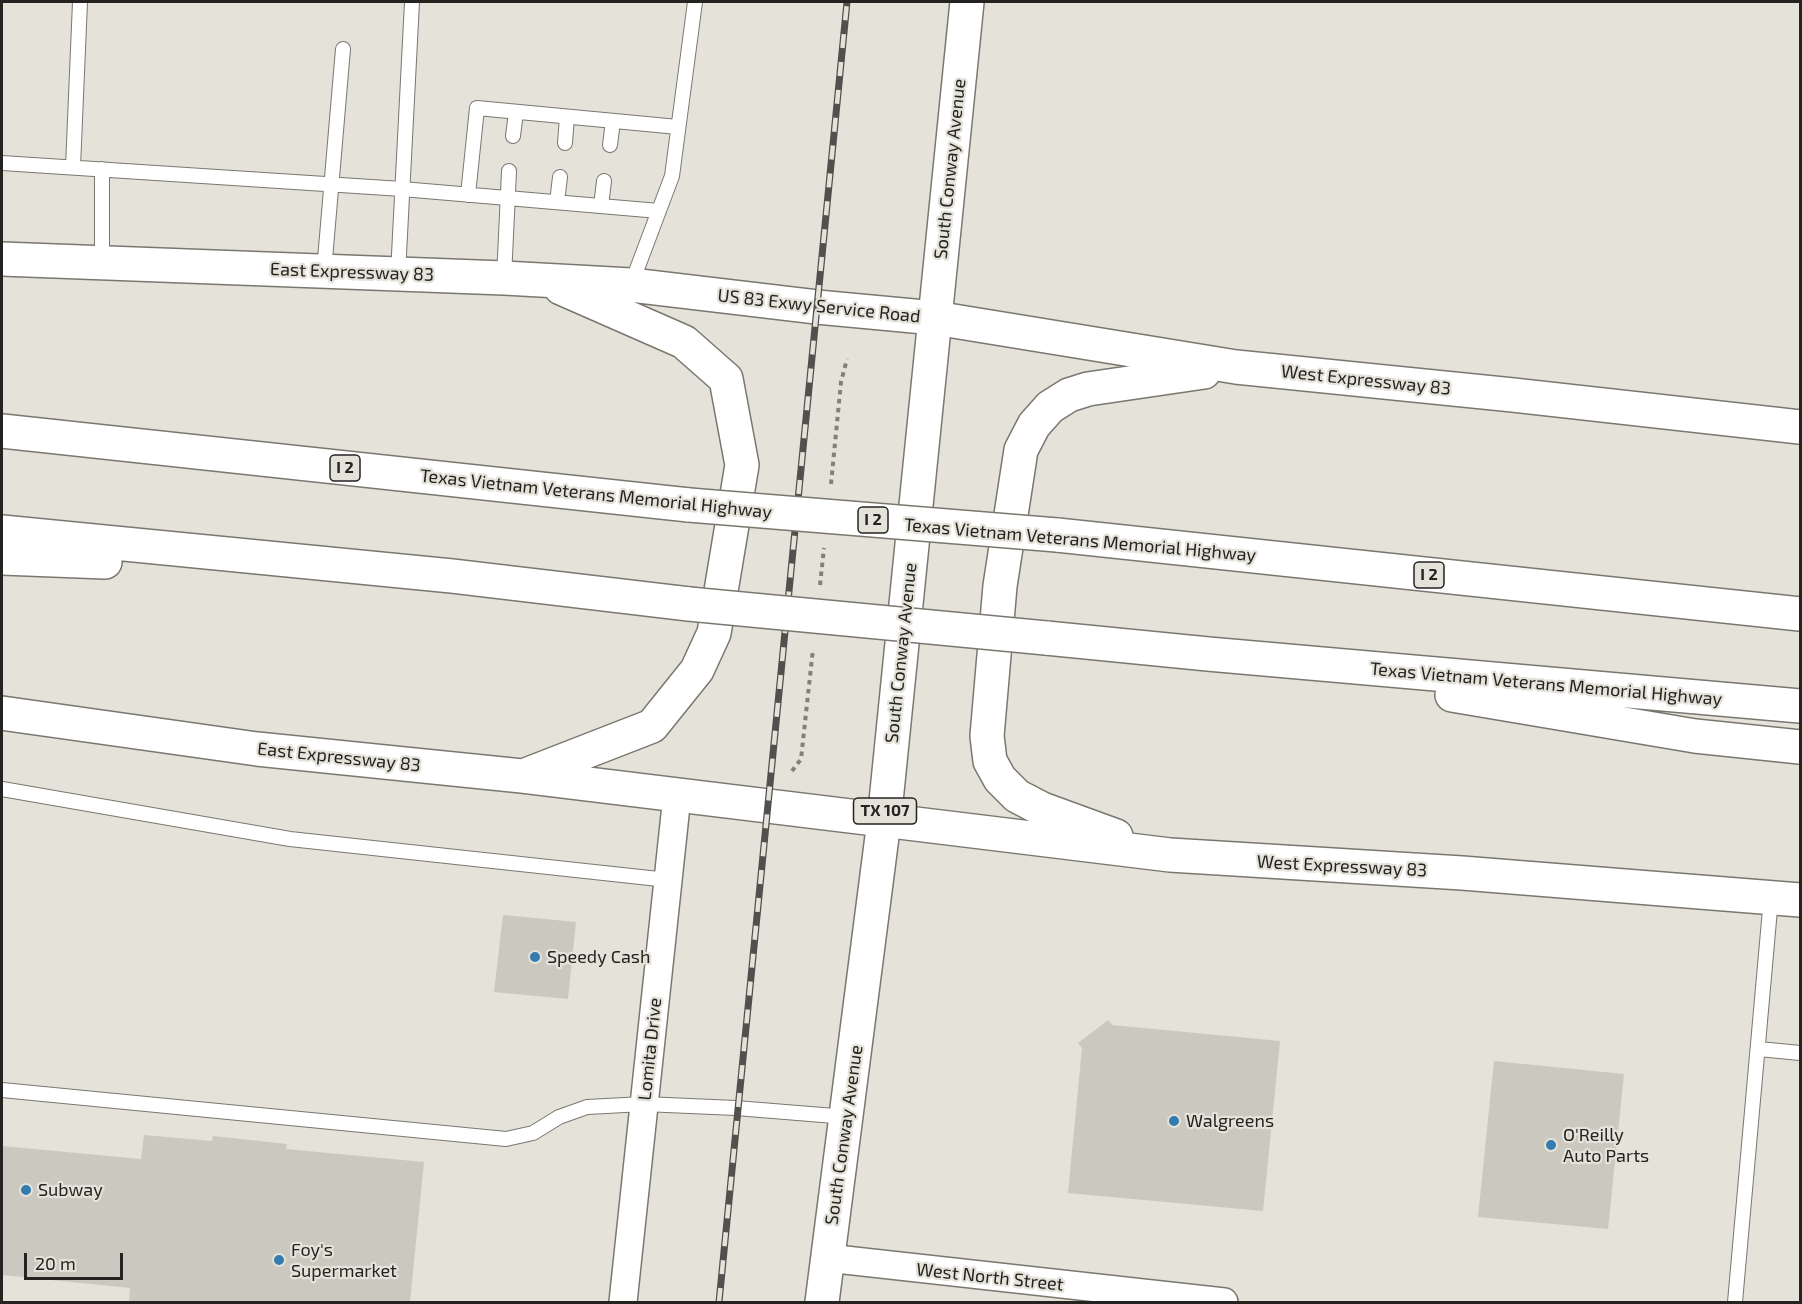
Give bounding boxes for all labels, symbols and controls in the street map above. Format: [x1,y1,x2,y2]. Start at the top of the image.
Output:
street label: South Conway Avenue [930,78,970,260]
street label: East Expressway 83 [270,258,434,286]
street label: US 83 Exwy Service Road [717,285,921,327]
street label: West Expressway 83 [1280,360,1452,400]
road number: I 2 [330,455,360,481]
street label: Texas Vietnam Veterans Memorial Highway [419,465,773,523]
road number: I 2 [858,507,888,533]
street label: Texas Vietnam Veterans Memorial Highway [903,514,1257,566]
street label: South Conway Avenue [881,562,921,744]
road number: I 2 [1414,562,1444,588]
street label: Texas Vietnam Veterans Memorial Highway [1369,658,1723,710]
street label: East Expressway 83 [256,738,422,776]
road number: TX 107 [854,798,916,824]
street label: West Expressway 83 [1256,851,1428,881]
place label: Speedy Cash [547,946,650,968]
marker: Speedy Cash [528,950,542,964]
street label: Lomita Drive [634,997,666,1101]
street label: South Conway Avenue [821,1044,867,1226]
place label: Walgreens [1186,1110,1274,1132]
marker: Walgreens [1167,1114,1181,1128]
place label: O'Reilly Auto Parts [1563,1124,1649,1166]
marker: O'Reilly Auto Parts [1544,1138,1558,1152]
place label: Subway [38,1179,103,1201]
marker: Subway [19,1183,33,1197]
place label: Foy's Supermarket [291,1239,397,1282]
scale bar [27,1241,126,1279]
text: 20 m [35,1252,76,1274]
marker: Foy's Supermarket [272,1253,286,1267]
street label: West North Street [915,1259,1065,1295]

